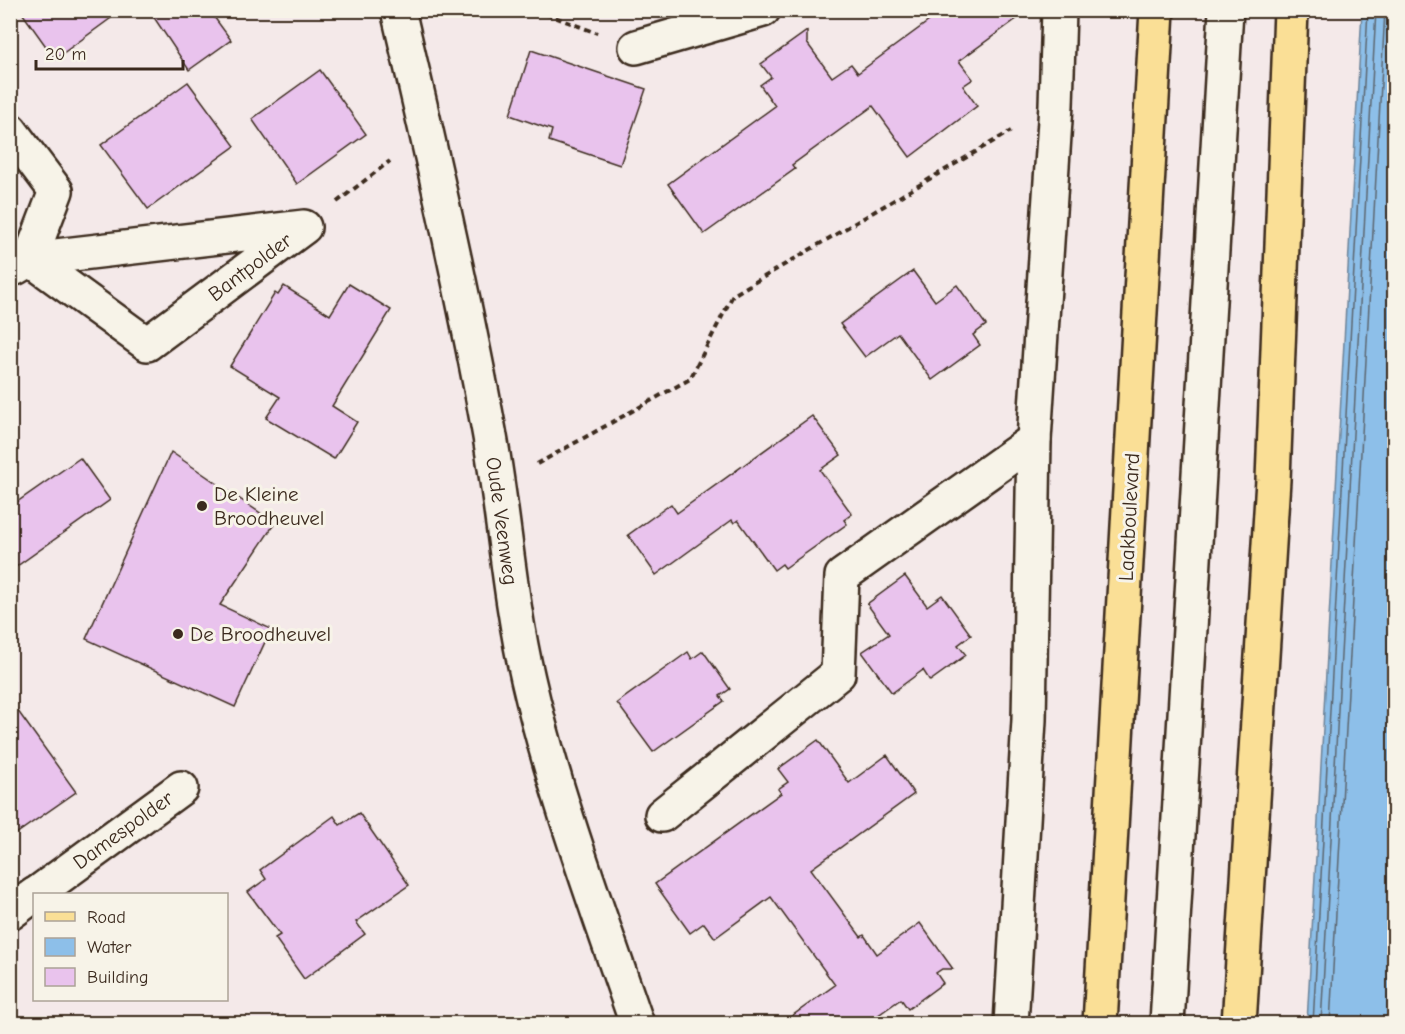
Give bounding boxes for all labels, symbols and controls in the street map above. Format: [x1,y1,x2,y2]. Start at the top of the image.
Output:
scale bar [36,33,183,71]
text: 20 m [45,44,86,65]
street label: Bantpolder [204,227,297,306]
street label: Laakboulevard [1114,452,1144,582]
street label: Oude Veenweg [481,455,523,587]
place label: De Kleine Broodheuvel [214,482,324,530]
marker: De Kleine Broodheuvel [195,499,209,513]
place label: De Broodheuvel [190,622,331,646]
marker: De Broodheuvel [171,627,185,641]
street label: Damespolder [68,785,178,874]
legend [33,893,228,1001]
text: Road [87,907,126,928]
text: Water [87,937,132,958]
text: Building [87,967,149,988]

